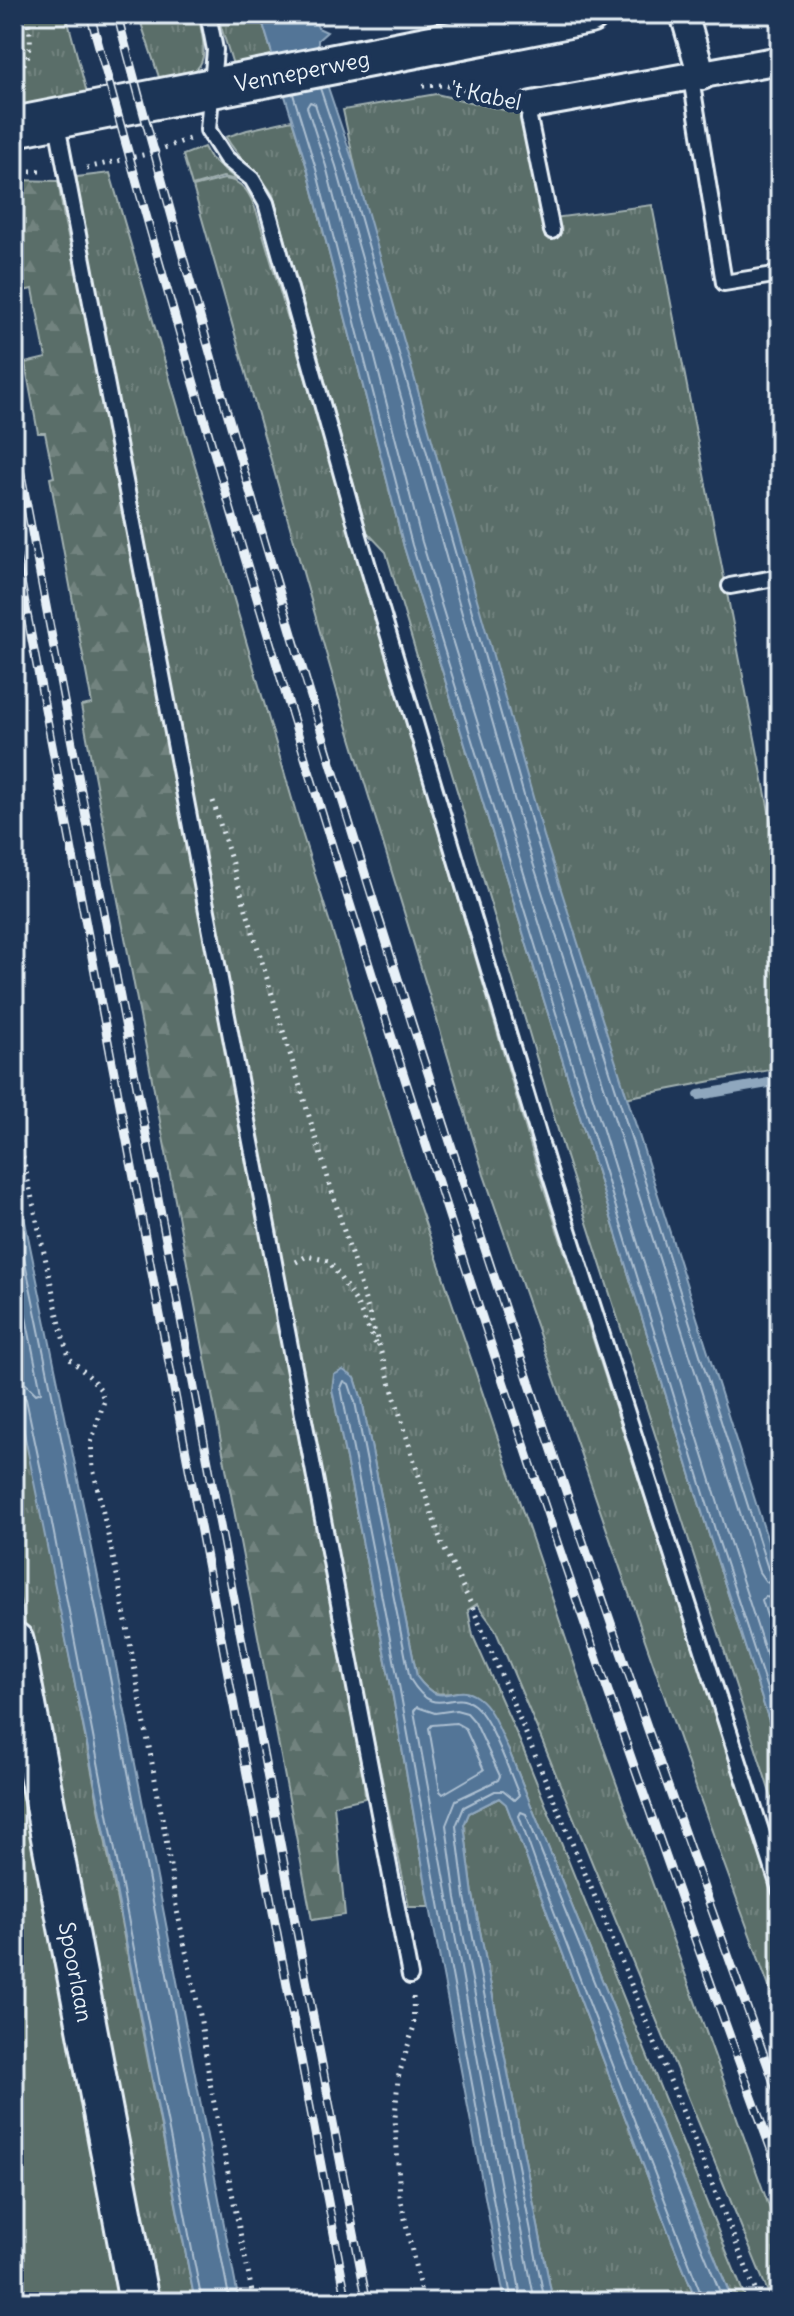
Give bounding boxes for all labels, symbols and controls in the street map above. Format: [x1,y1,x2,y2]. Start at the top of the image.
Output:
street label: Venneperweg [232,44,372,98]
street label: 't Kabel [448,74,524,116]
street label: Spoorlaan [53,1920,99,2024]

